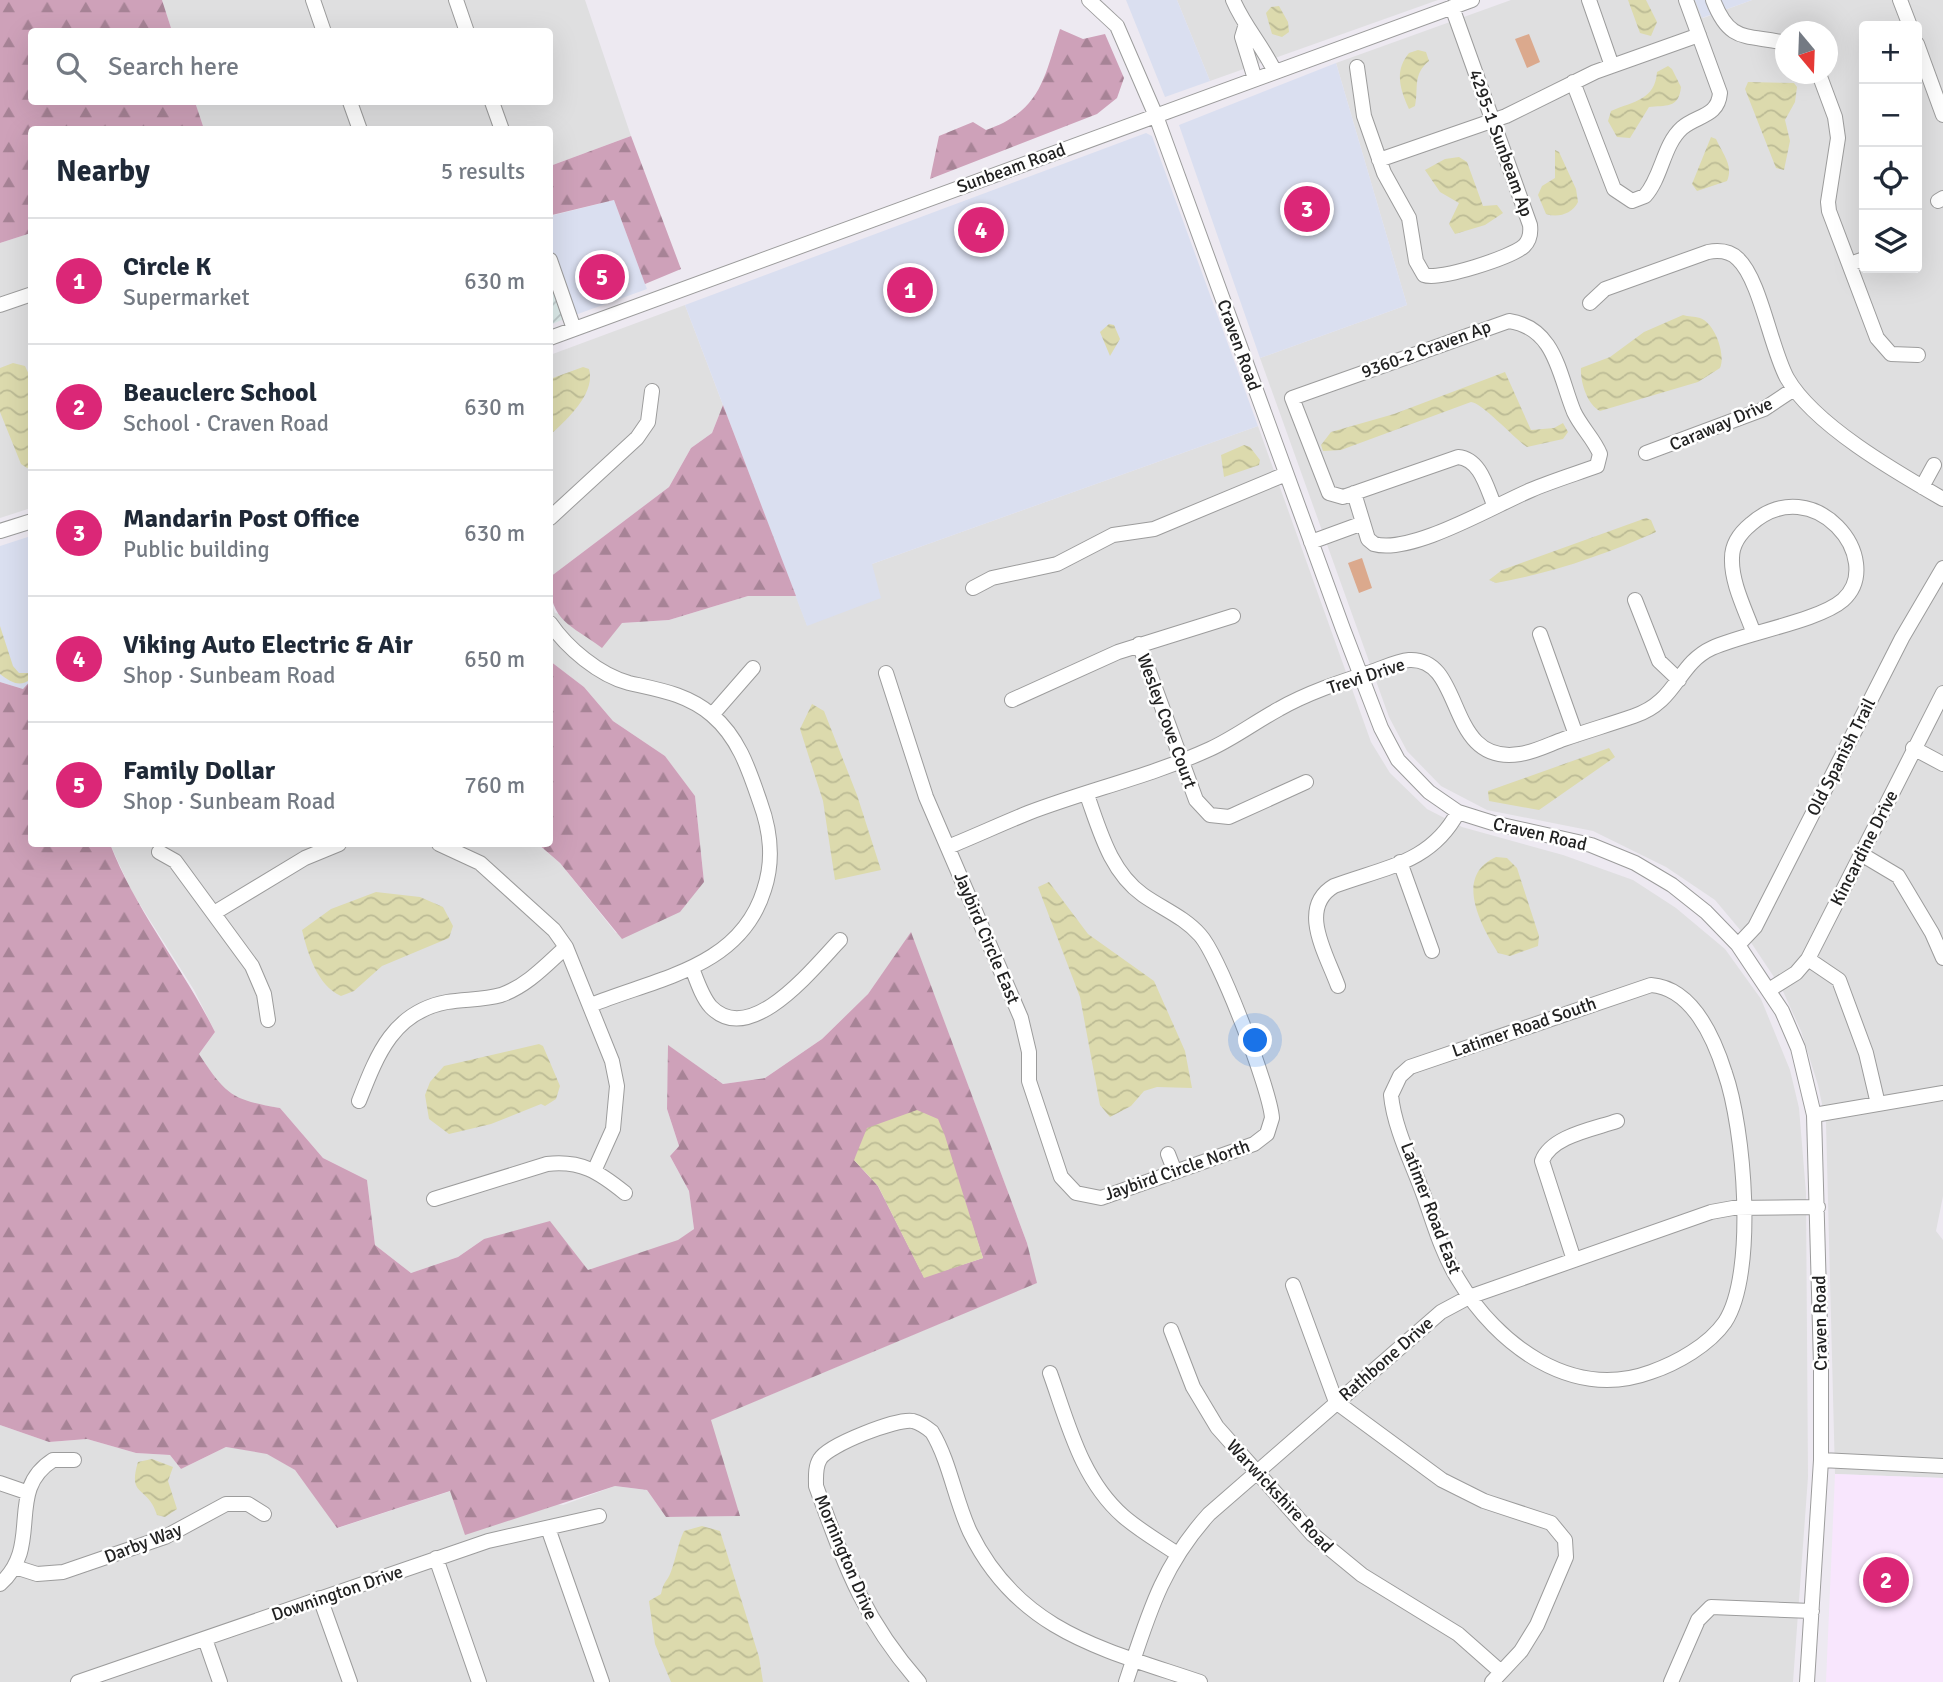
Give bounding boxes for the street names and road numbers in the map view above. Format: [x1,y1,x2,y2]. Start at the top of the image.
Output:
street label: 4295-1 Sunbeam Ap [1464,66,1538,220]
street label: Sunbeam Road [954,138,1068,198]
street label: Craven Road [1212,296,1266,394]
street label: 9360-2 Craven Ap [1358,315,1494,383]
street label: Caraway Drive [1666,392,1776,456]
street label: Wesley Cove Court [1132,651,1202,791]
street label: Trevi Drive [1324,653,1408,699]
street label: Old Spanish Trail [1802,694,1880,820]
street label: Kincardine Drive [1825,786,1903,910]
street label: Craven Road [1491,813,1589,855]
street label: Jaybird Circle East [949,869,1025,1007]
street label: Latimer Road South [1449,992,1599,1062]
street label: Jaybird Circle North [1101,1135,1253,1205]
street label: Latimer Road East [1396,1139,1466,1277]
street label: Craven Road [1808,1275,1832,1371]
street label: Rathbone Drive [1334,1312,1438,1406]
street label: Warwickshire Road [1222,1435,1338,1557]
street label: Mornington Drive [810,1491,882,1623]
street label: Darby Way [101,1518,185,1568]
street label: Downington Drive [268,1560,406,1626]

